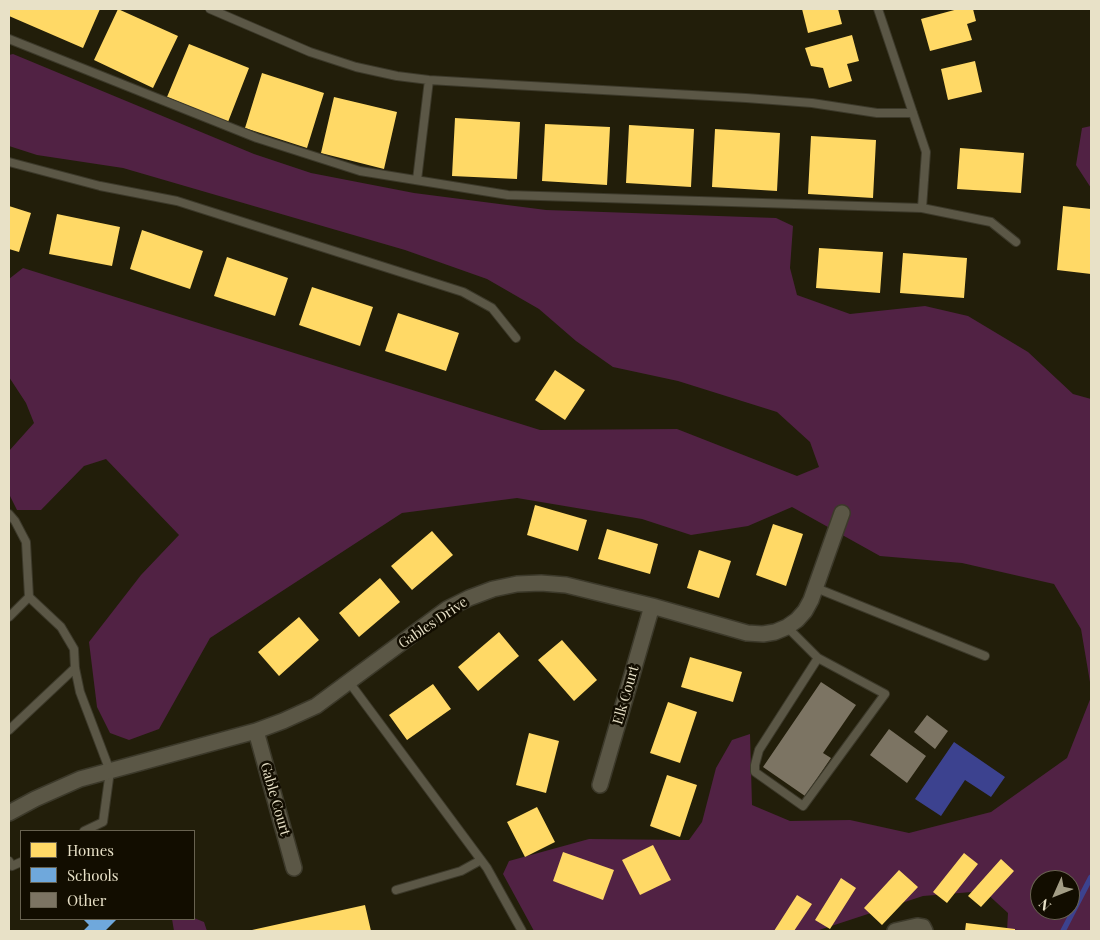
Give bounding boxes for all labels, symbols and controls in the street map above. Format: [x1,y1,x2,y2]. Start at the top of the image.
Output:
street label: Gables Drive [395,594,471,652]
street label: Elk Court [610,664,642,726]
street label: Gable Court [257,760,293,838]
legend [20,830,195,920]
text: Homes [67,840,114,860]
text: Schools [67,865,119,885]
north arrow [1030,870,1080,920]
text: Other [67,890,107,910]
text: N [1034,895,1055,915]

